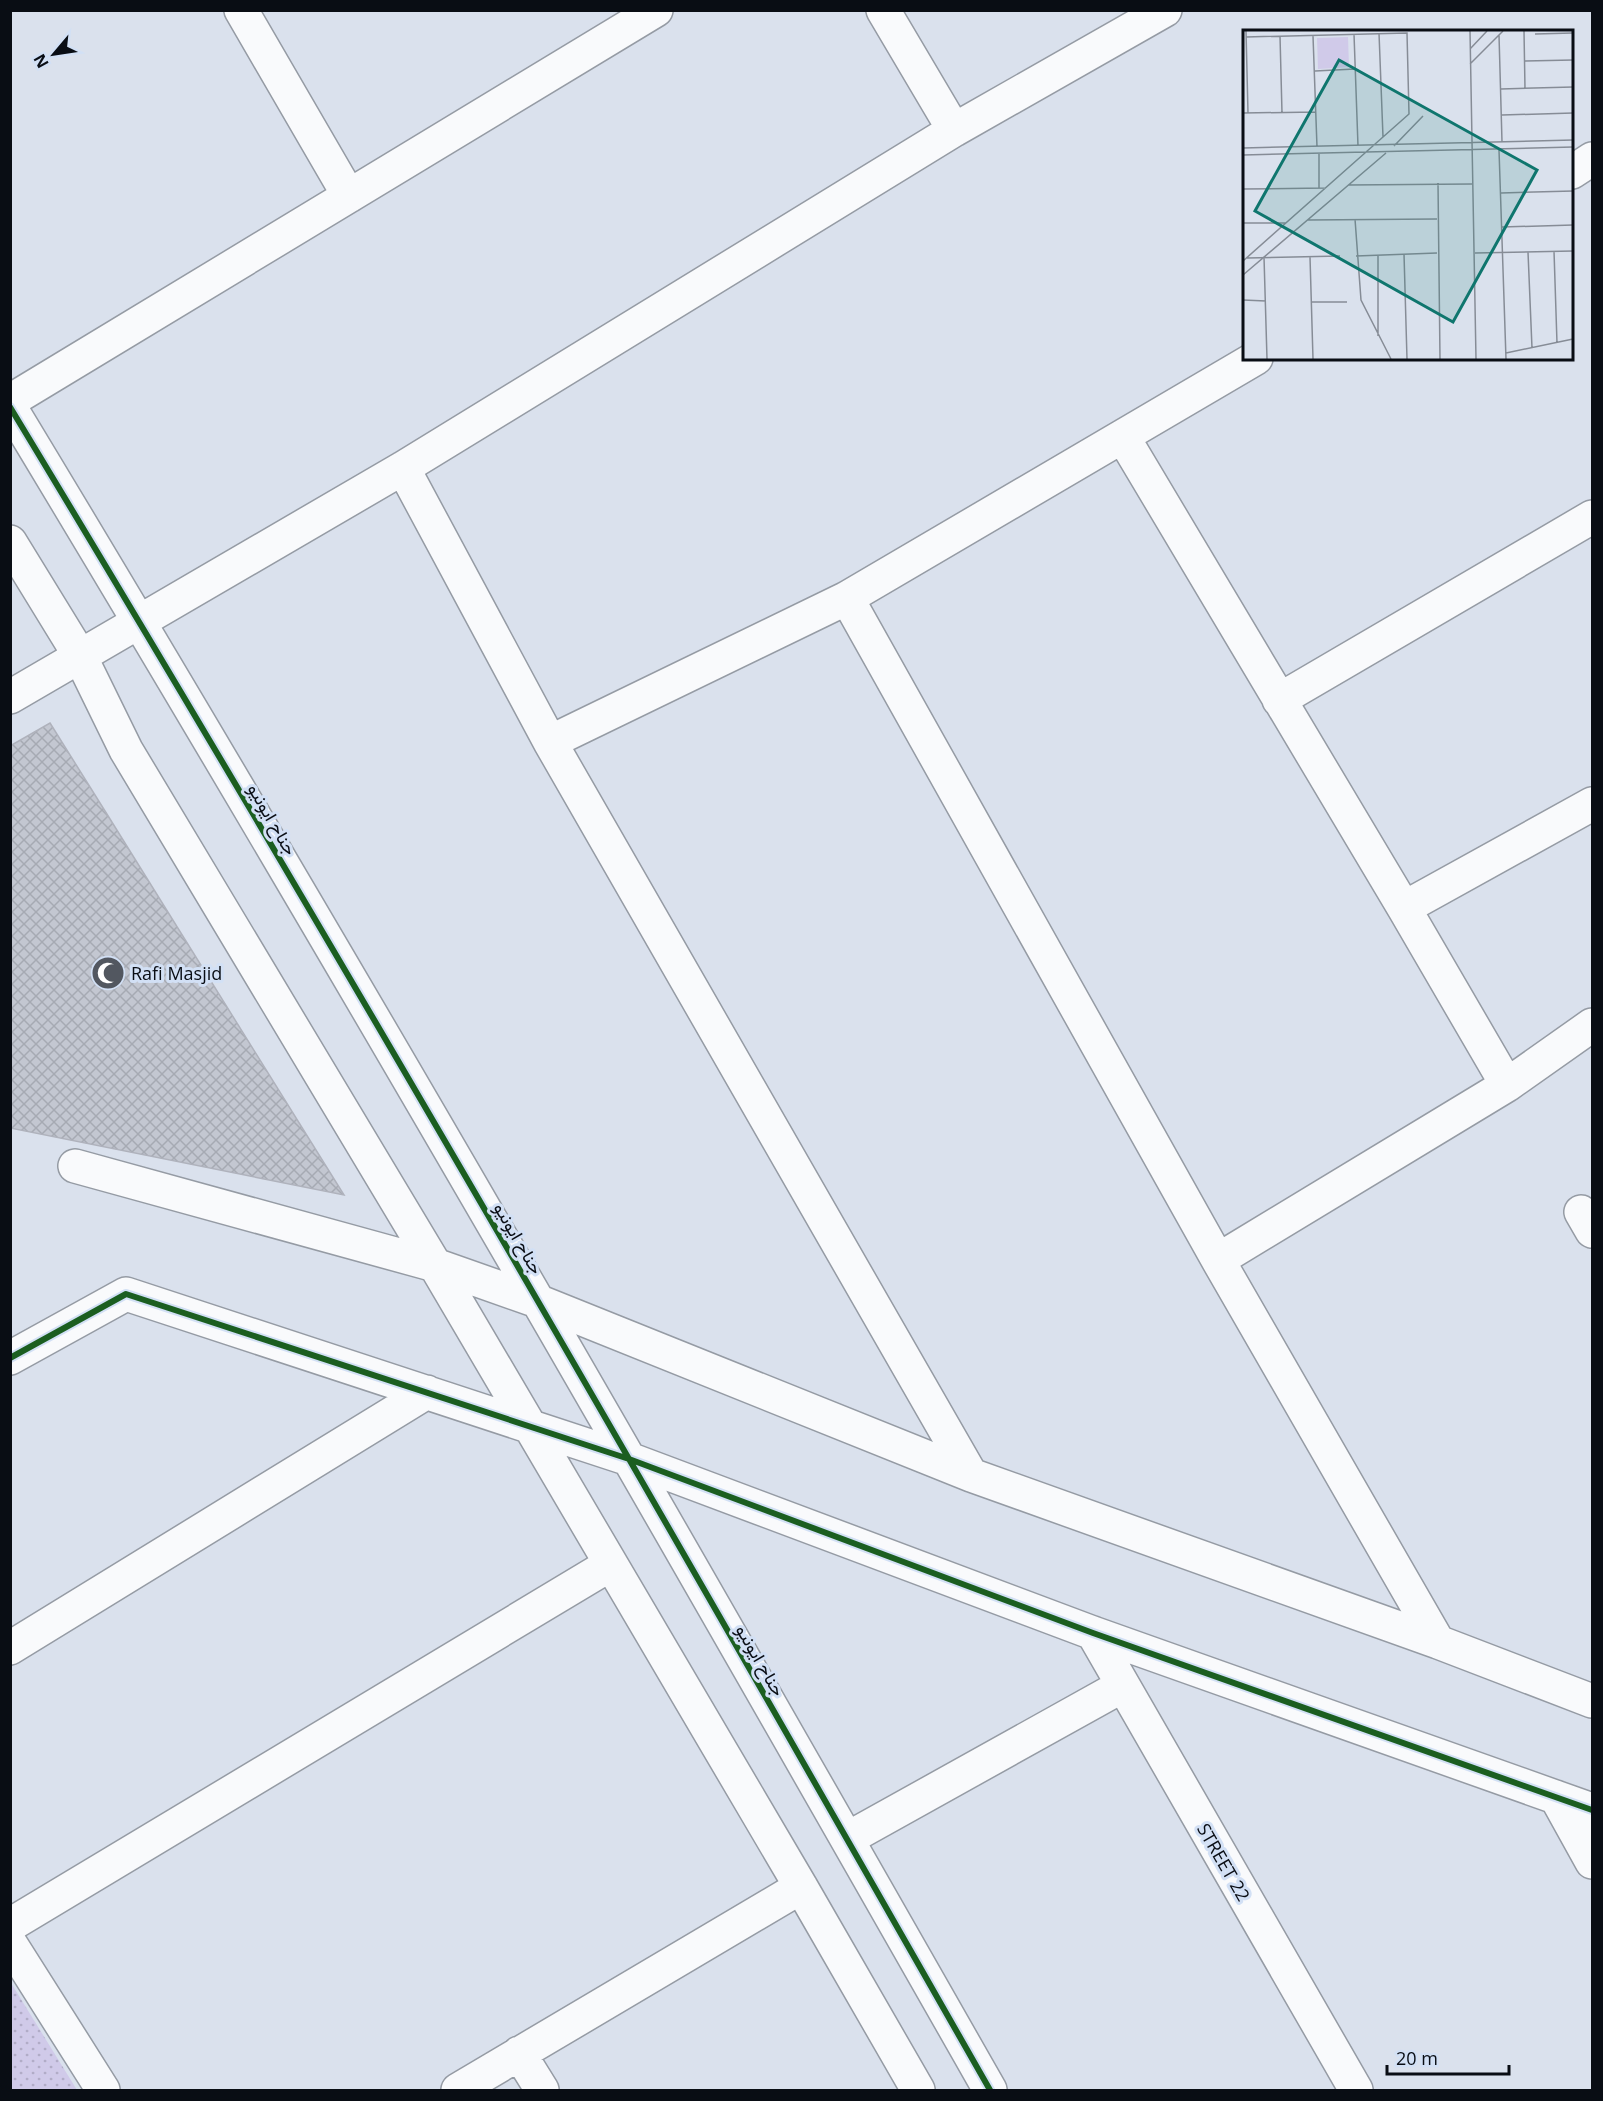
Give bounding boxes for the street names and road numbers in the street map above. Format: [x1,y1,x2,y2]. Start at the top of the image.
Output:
street label: جناح ایونیو [242,779,303,860]
street label: جناح ایونیو [488,1198,549,1279]
street label: جناح ایونیو [730,1620,791,1701]
street label: STREET 22 [1192,1819,1256,1905]

